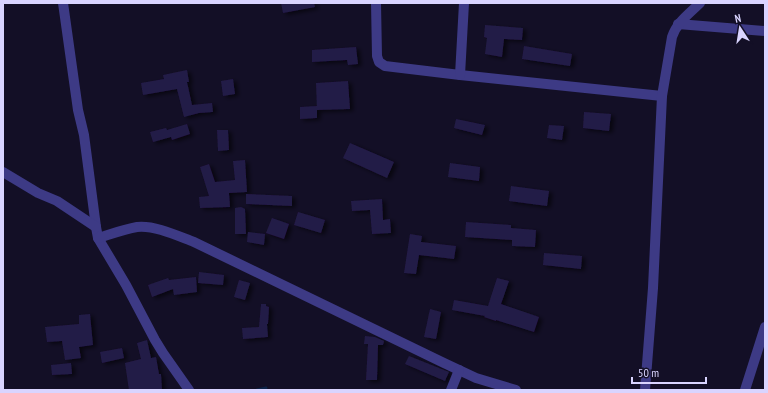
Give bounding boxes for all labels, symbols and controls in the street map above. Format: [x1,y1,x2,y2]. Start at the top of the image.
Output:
north arrow [720,8,760,48]
text: N [734,11,742,26]
scale bar [632,359,706,385]
text: 50 m [638,365,659,380]

